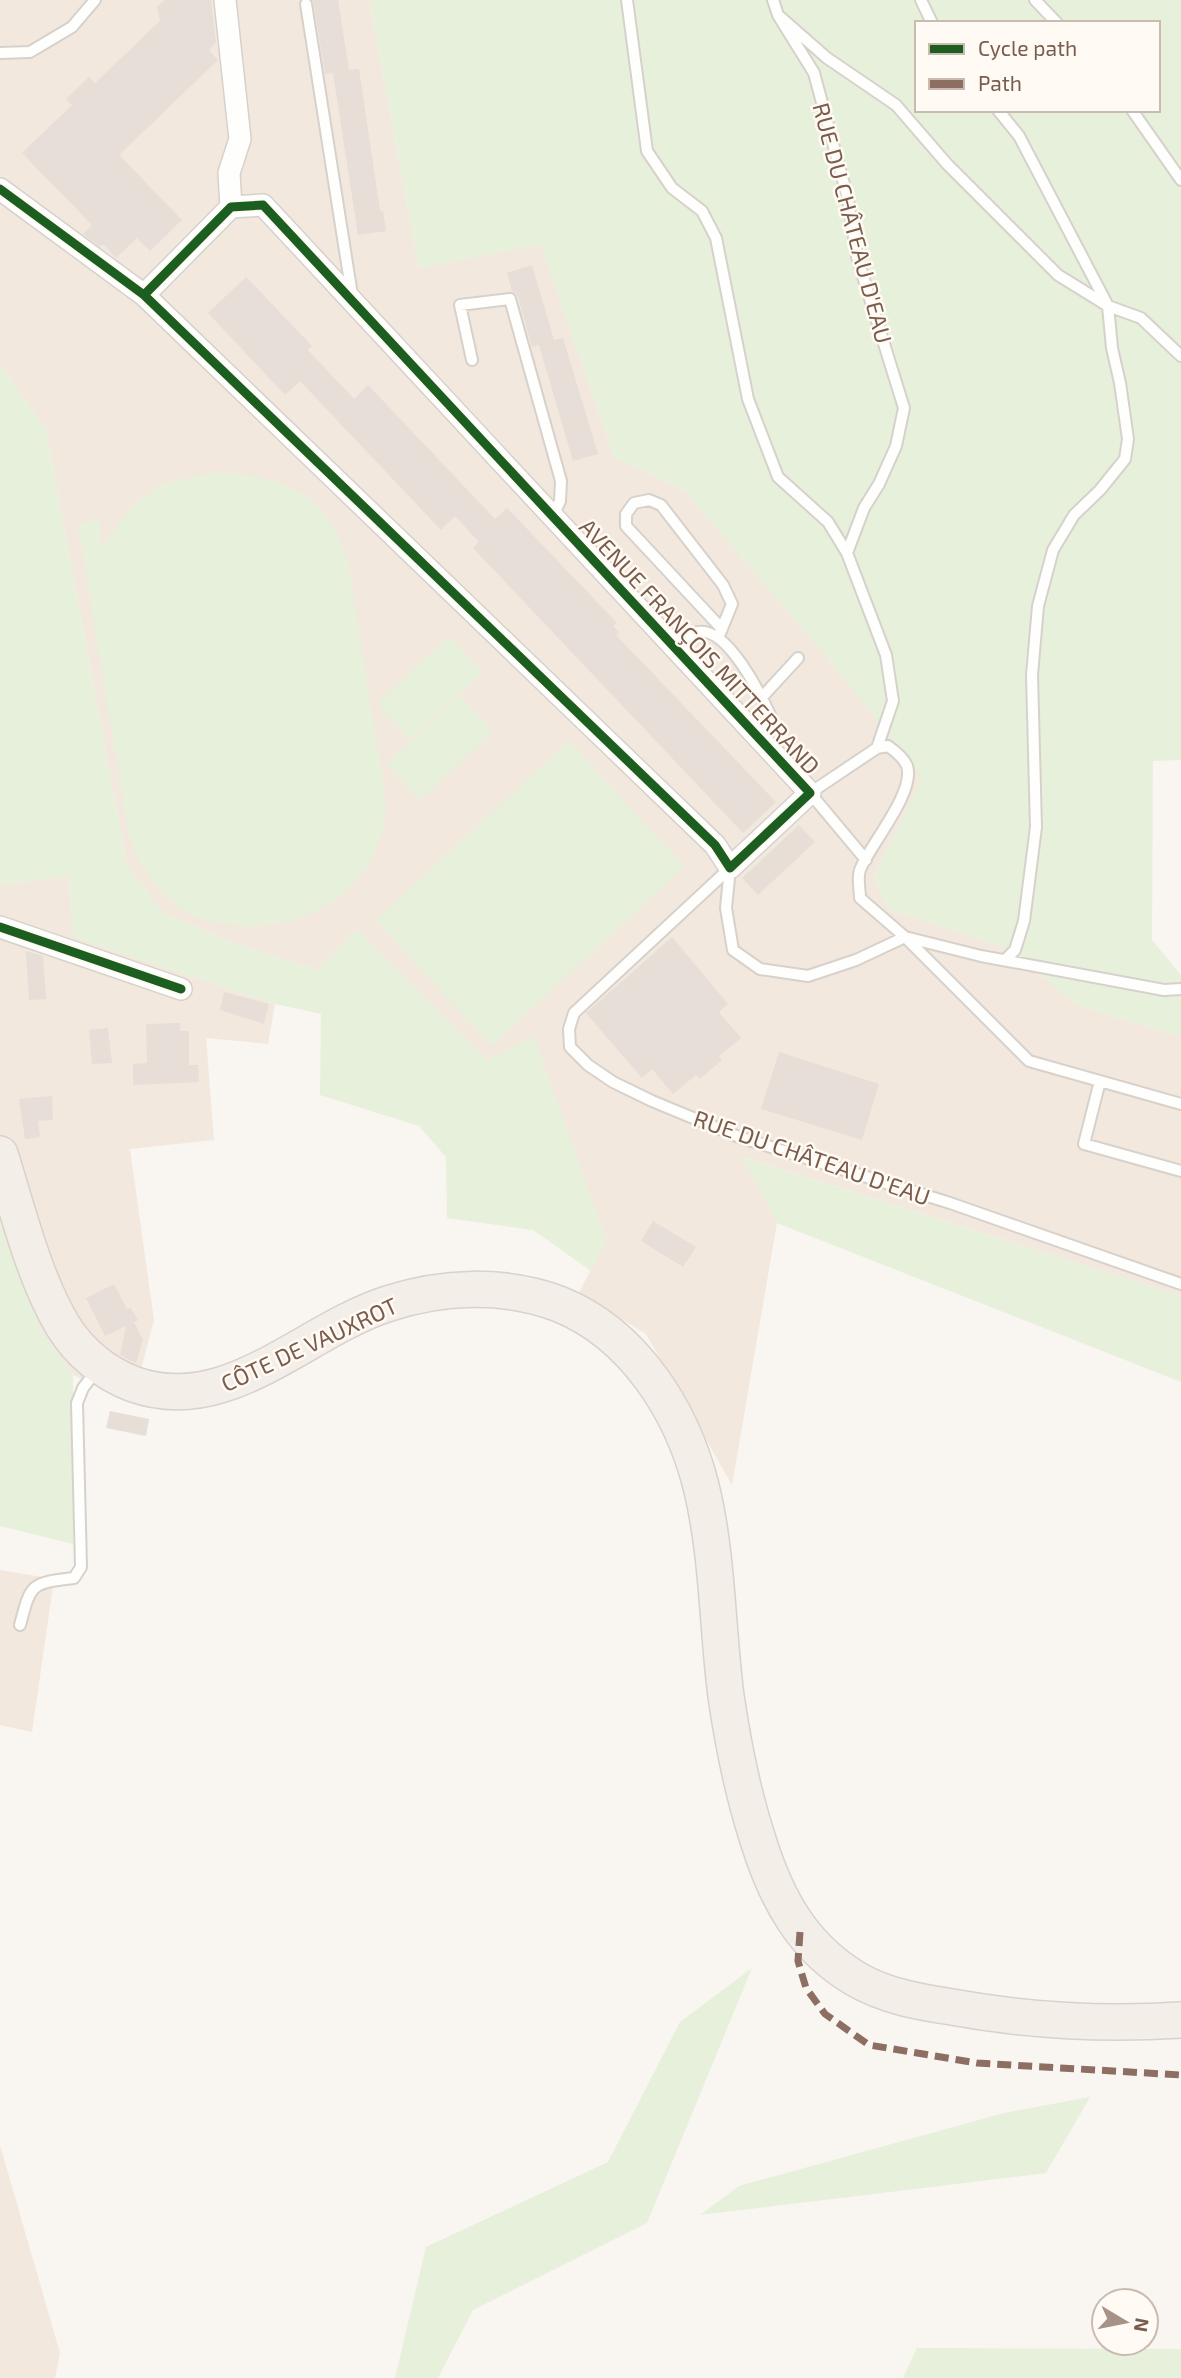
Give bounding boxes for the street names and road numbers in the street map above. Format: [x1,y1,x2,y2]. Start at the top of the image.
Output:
street label: RUE DU CHÂTEAU D'EAU [807,100,899,346]
street label: AVENUE FRANÇOIS MITTERRAND [573,512,826,780]
street label: RUE DU CHÂTEAU D'EAU [690,1103,934,1211]
street label: CÔTE DE VAUXROT [216,1291,402,1397]

